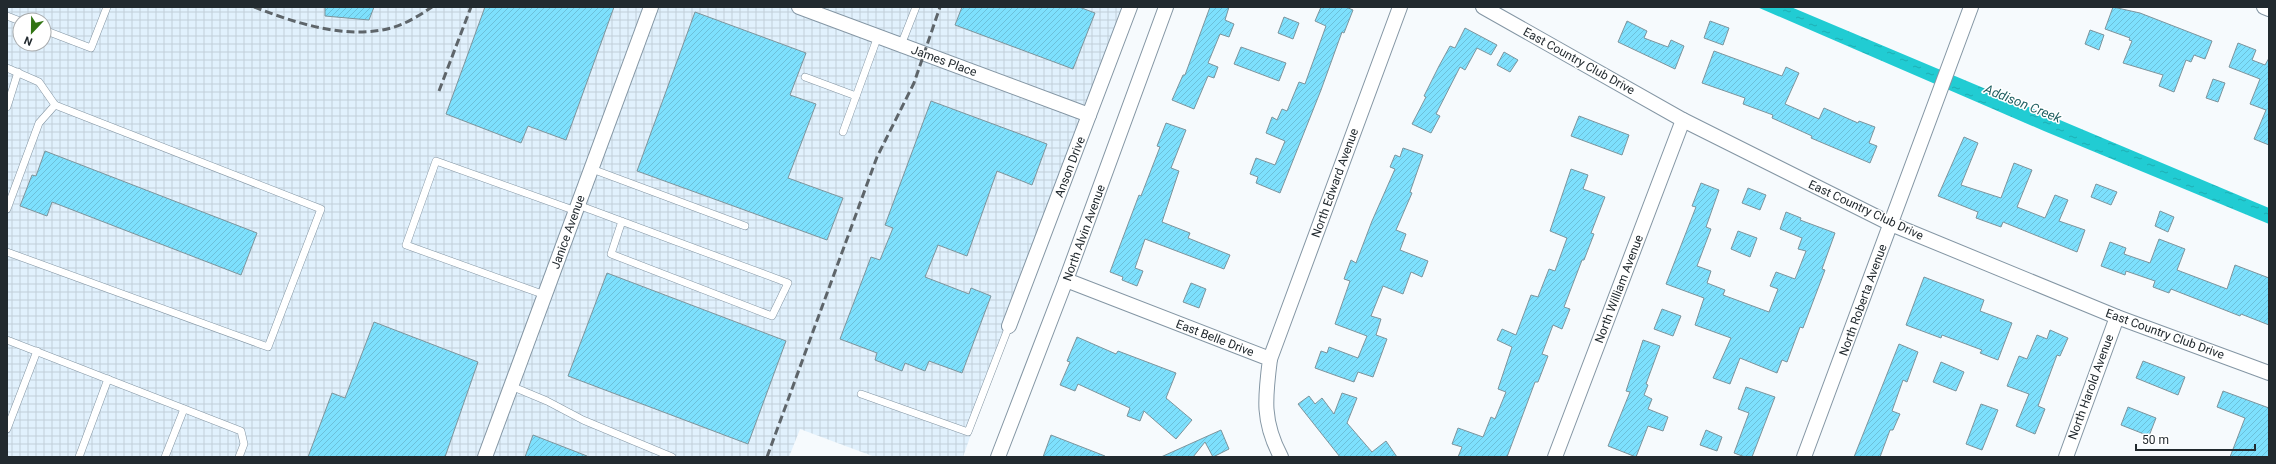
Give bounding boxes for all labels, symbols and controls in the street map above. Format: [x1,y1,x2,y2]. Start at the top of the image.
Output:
north arrow [12,12,52,52]
street label: East Country Club Drive [1521,25,1637,97]
text: N [22,33,34,48]
street label: James Place [909,43,979,79]
water label: Addison Creek [1981,81,2064,126]
street label: North Edward Avenue [1309,126,1361,240]
street label: Anson Drive [1052,135,1088,199]
street label: East Country Club Drive [1806,177,1926,243]
street label: North Alvin Avenue [1060,183,1108,283]
street label: Janice Avenue [548,193,588,271]
street label: North William Avenue [1592,233,1646,345]
street label: North Roberta Avenue [1836,242,1890,358]
street label: East Country Club Drive [2104,306,2226,362]
street label: East Belle Drive [1174,317,1256,359]
street label: North Harold Avenue [2065,332,2117,442]
scale bar [2136,426,2255,452]
text: 50 m [2142,433,2169,447]

